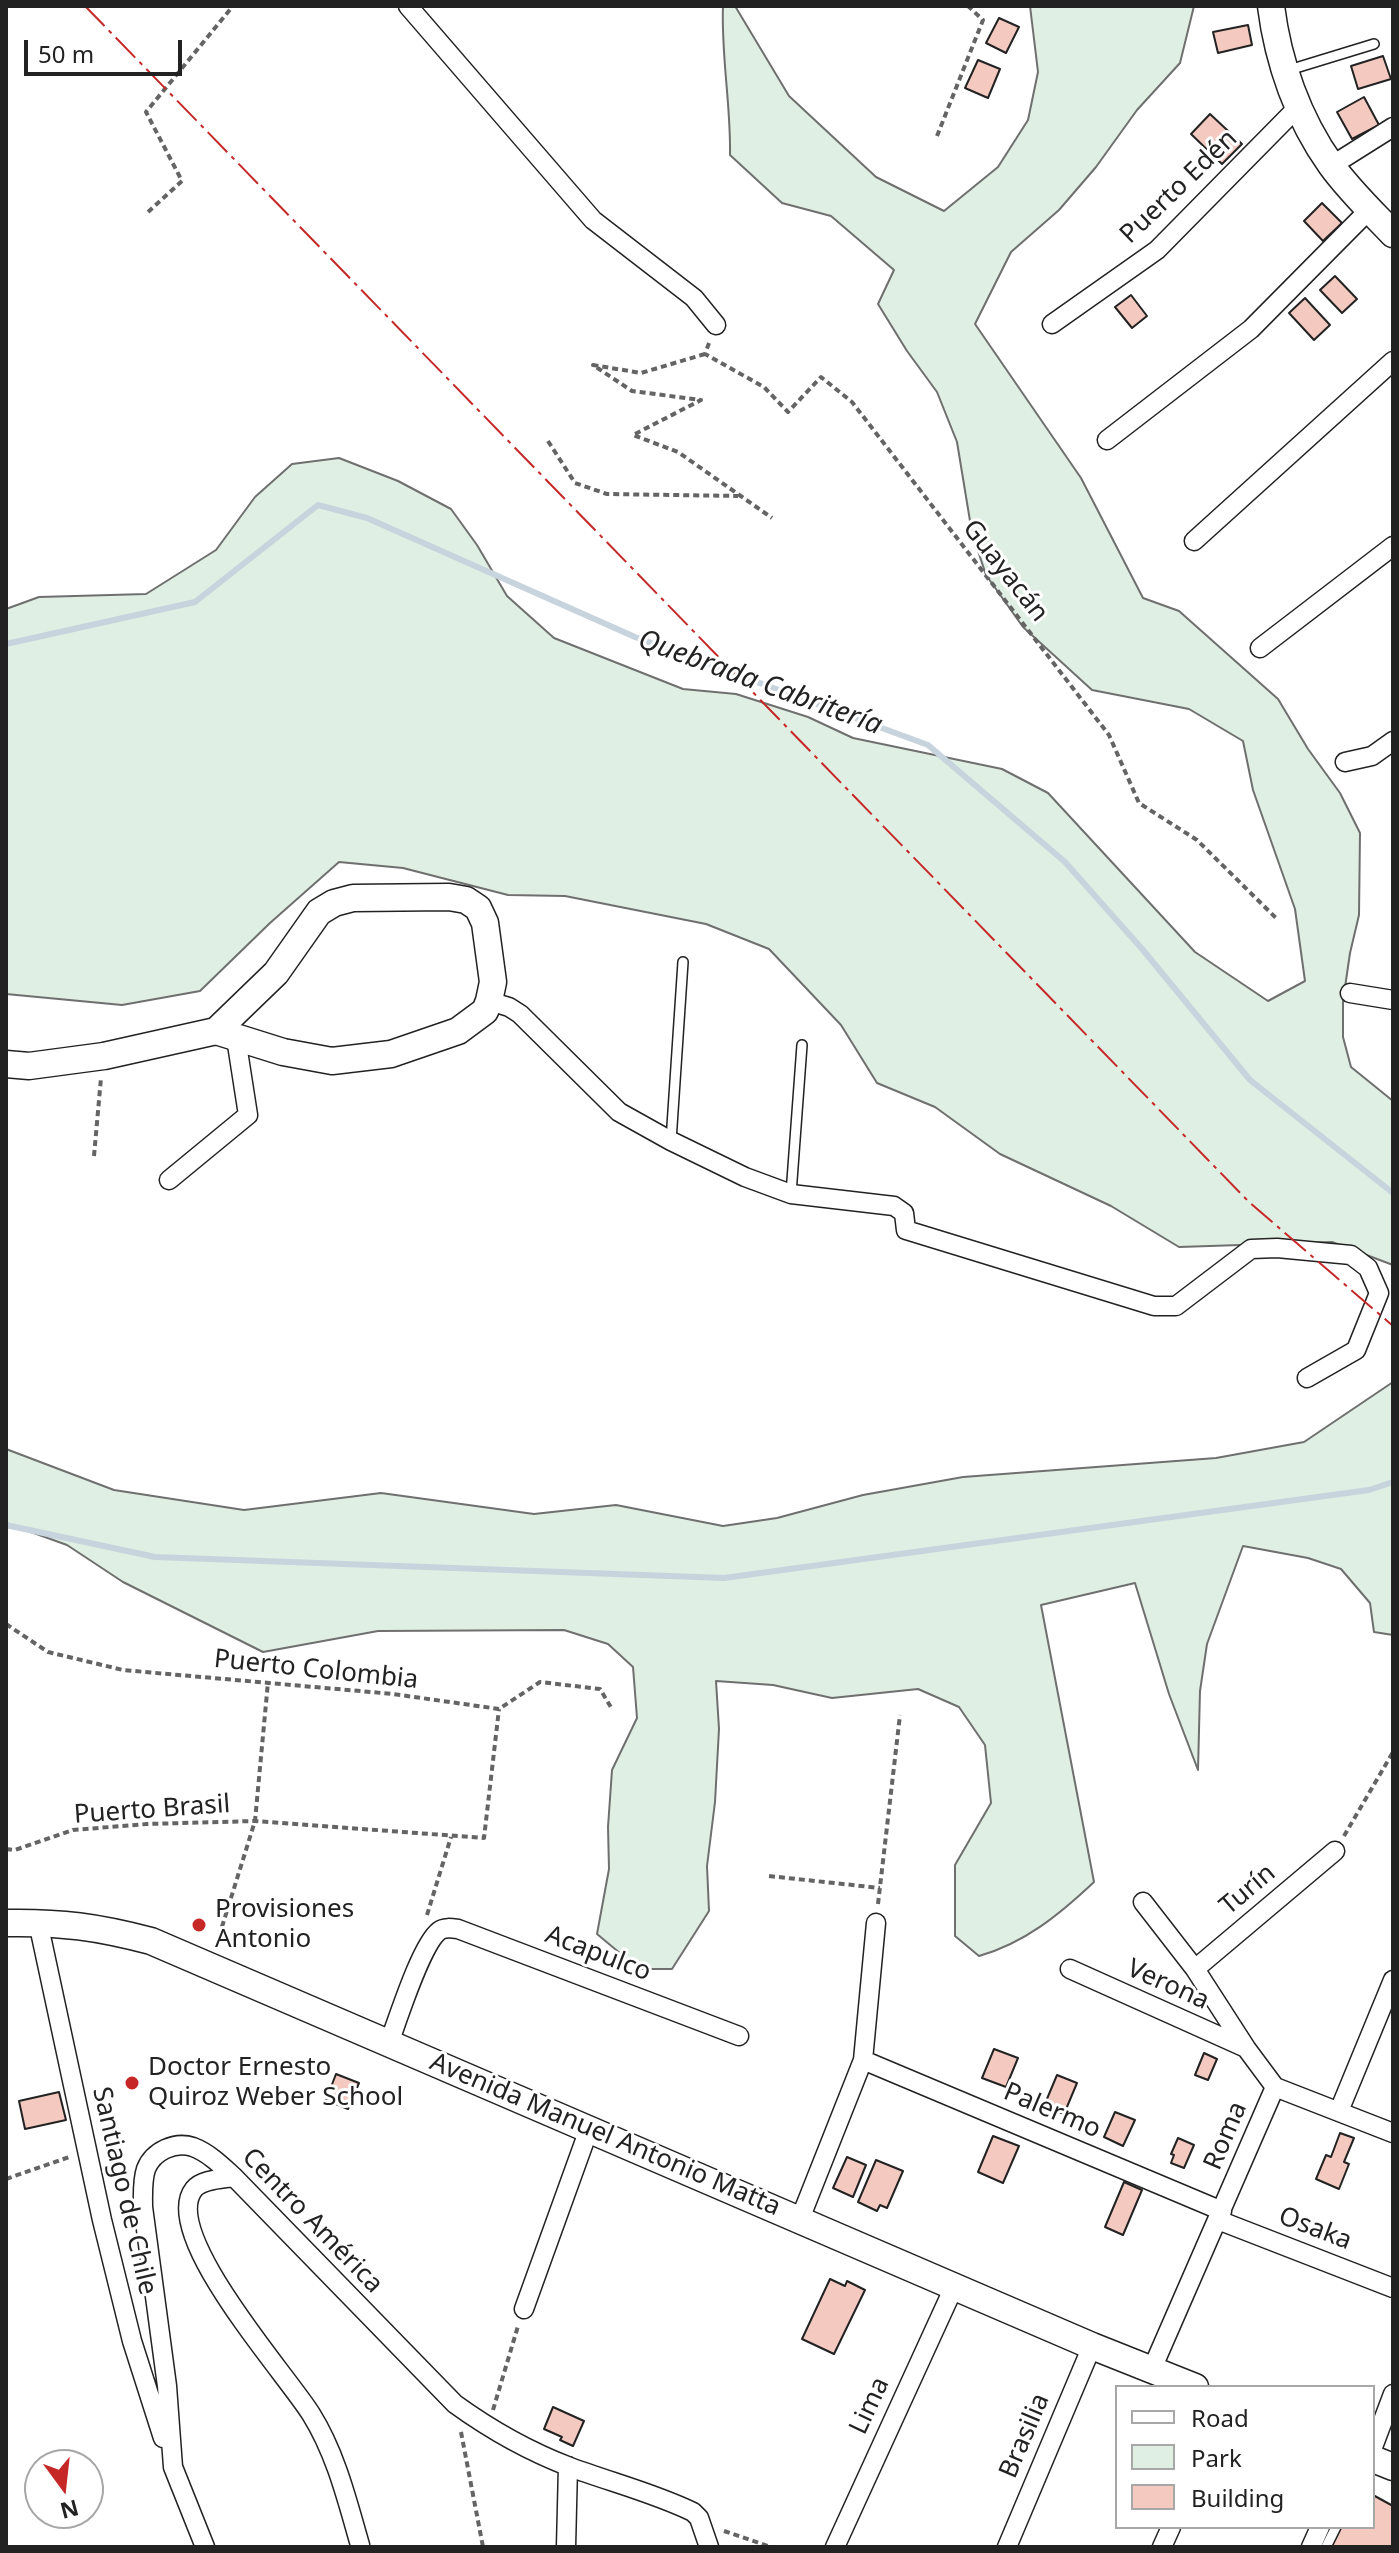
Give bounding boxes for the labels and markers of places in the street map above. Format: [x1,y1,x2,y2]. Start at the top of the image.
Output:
place label: Provisiones Antonio [215,1894,354,1956]
marker: Provisiones Antonio [190,1916,208,1934]
place label: Doctor Ernesto Quiroz Weber School [148,2052,403,2114]
marker: Doctor Ernesto Quiroz Weber School [123,2074,141,2092]

